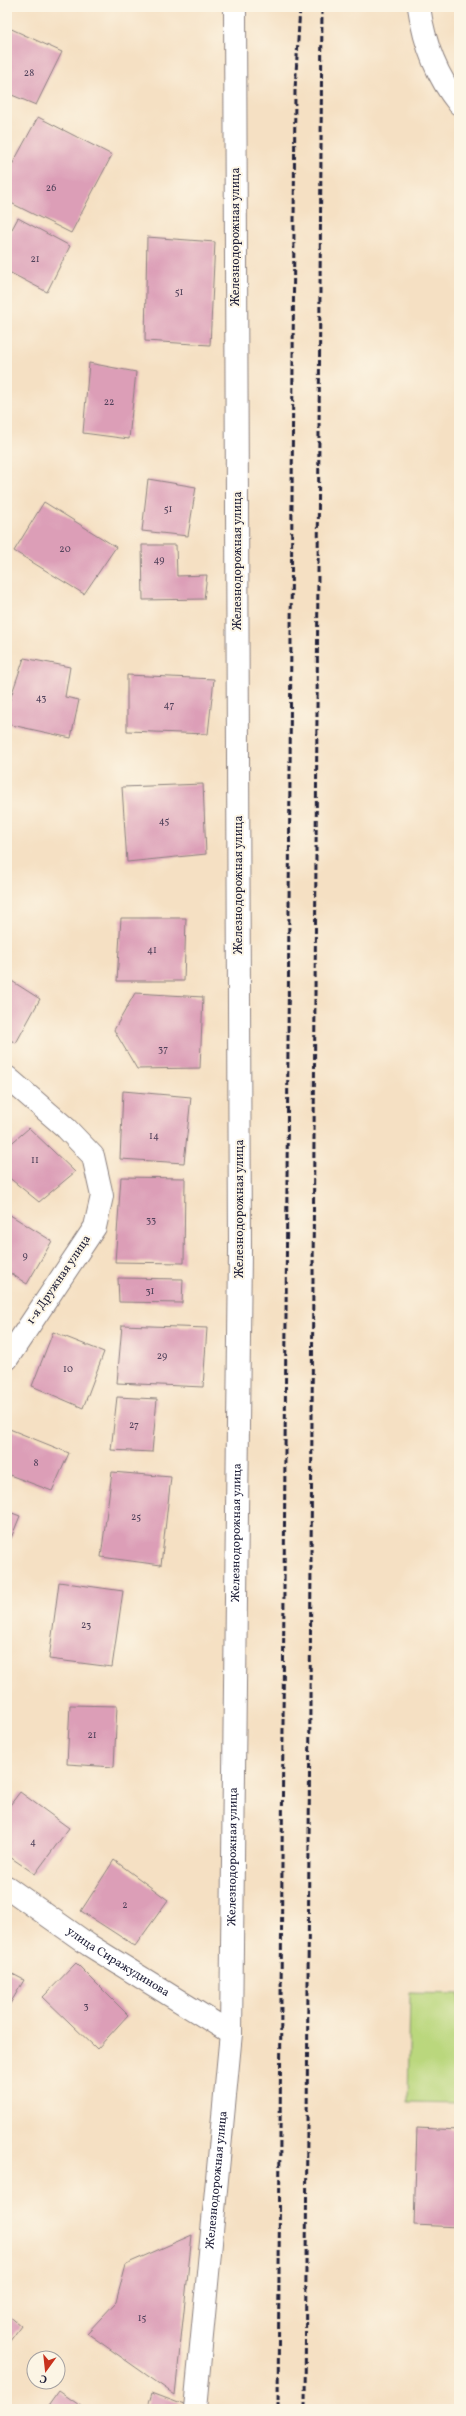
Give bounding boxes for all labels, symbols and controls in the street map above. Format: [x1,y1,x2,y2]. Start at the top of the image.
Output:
house number: 28 [24,66,34,80]
street label: Железнодорожная улица [228,168,244,306]
house number: 26 [46,181,56,195]
house number: 21 [30,252,40,266]
house number: 51 [175,285,183,299]
house number: 22 [104,395,114,409]
street label: Железнодорожная улица [230,492,246,630]
house number: 51 [164,502,172,516]
house number: 20 [59,542,71,556]
house number: 49 [154,553,164,567]
house number: 43 [36,691,46,705]
house number: 47 [164,698,175,712]
house number: 45 [159,814,169,828]
street label: Железнодорожная улица [231,816,247,954]
house number: 41 [147,943,157,957]
house number: 37 [158,1042,168,1056]
house number: 14 [149,1129,159,1143]
street label: Железнодорожная улица [232,1140,248,1278]
house number: 11 [31,1153,39,1167]
house number: 33 [146,1213,156,1227]
street label: 1-я Дружная улица [23,1232,95,1328]
house number: 9 [22,1249,28,1263]
house number: 31 [145,1284,155,1298]
house number: 29 [157,1349,167,1363]
house number: 10 [63,1362,73,1376]
house number: 27 [129,1418,139,1432]
house number: 8 [33,1456,39,1470]
street label: Железнодорожная улица [228,1463,246,1602]
house number: 25 [131,1510,141,1524]
house number: 23 [81,1618,91,1632]
house number: 21 [87,1728,97,1742]
street label: Железнодорожная улица [224,1787,242,1926]
house number: 4 [30,1835,36,1849]
house number: 2 [122,1898,128,1912]
street label: улица Сиражудинова [63,1923,172,2001]
house number: 3 [83,1999,89,2013]
street label: Железнодорожная улица [202,2110,232,2250]
house number: 15 [138,2311,147,2325]
north arrow [26,2350,66,2390]
text: С [38,2370,49,2386]

